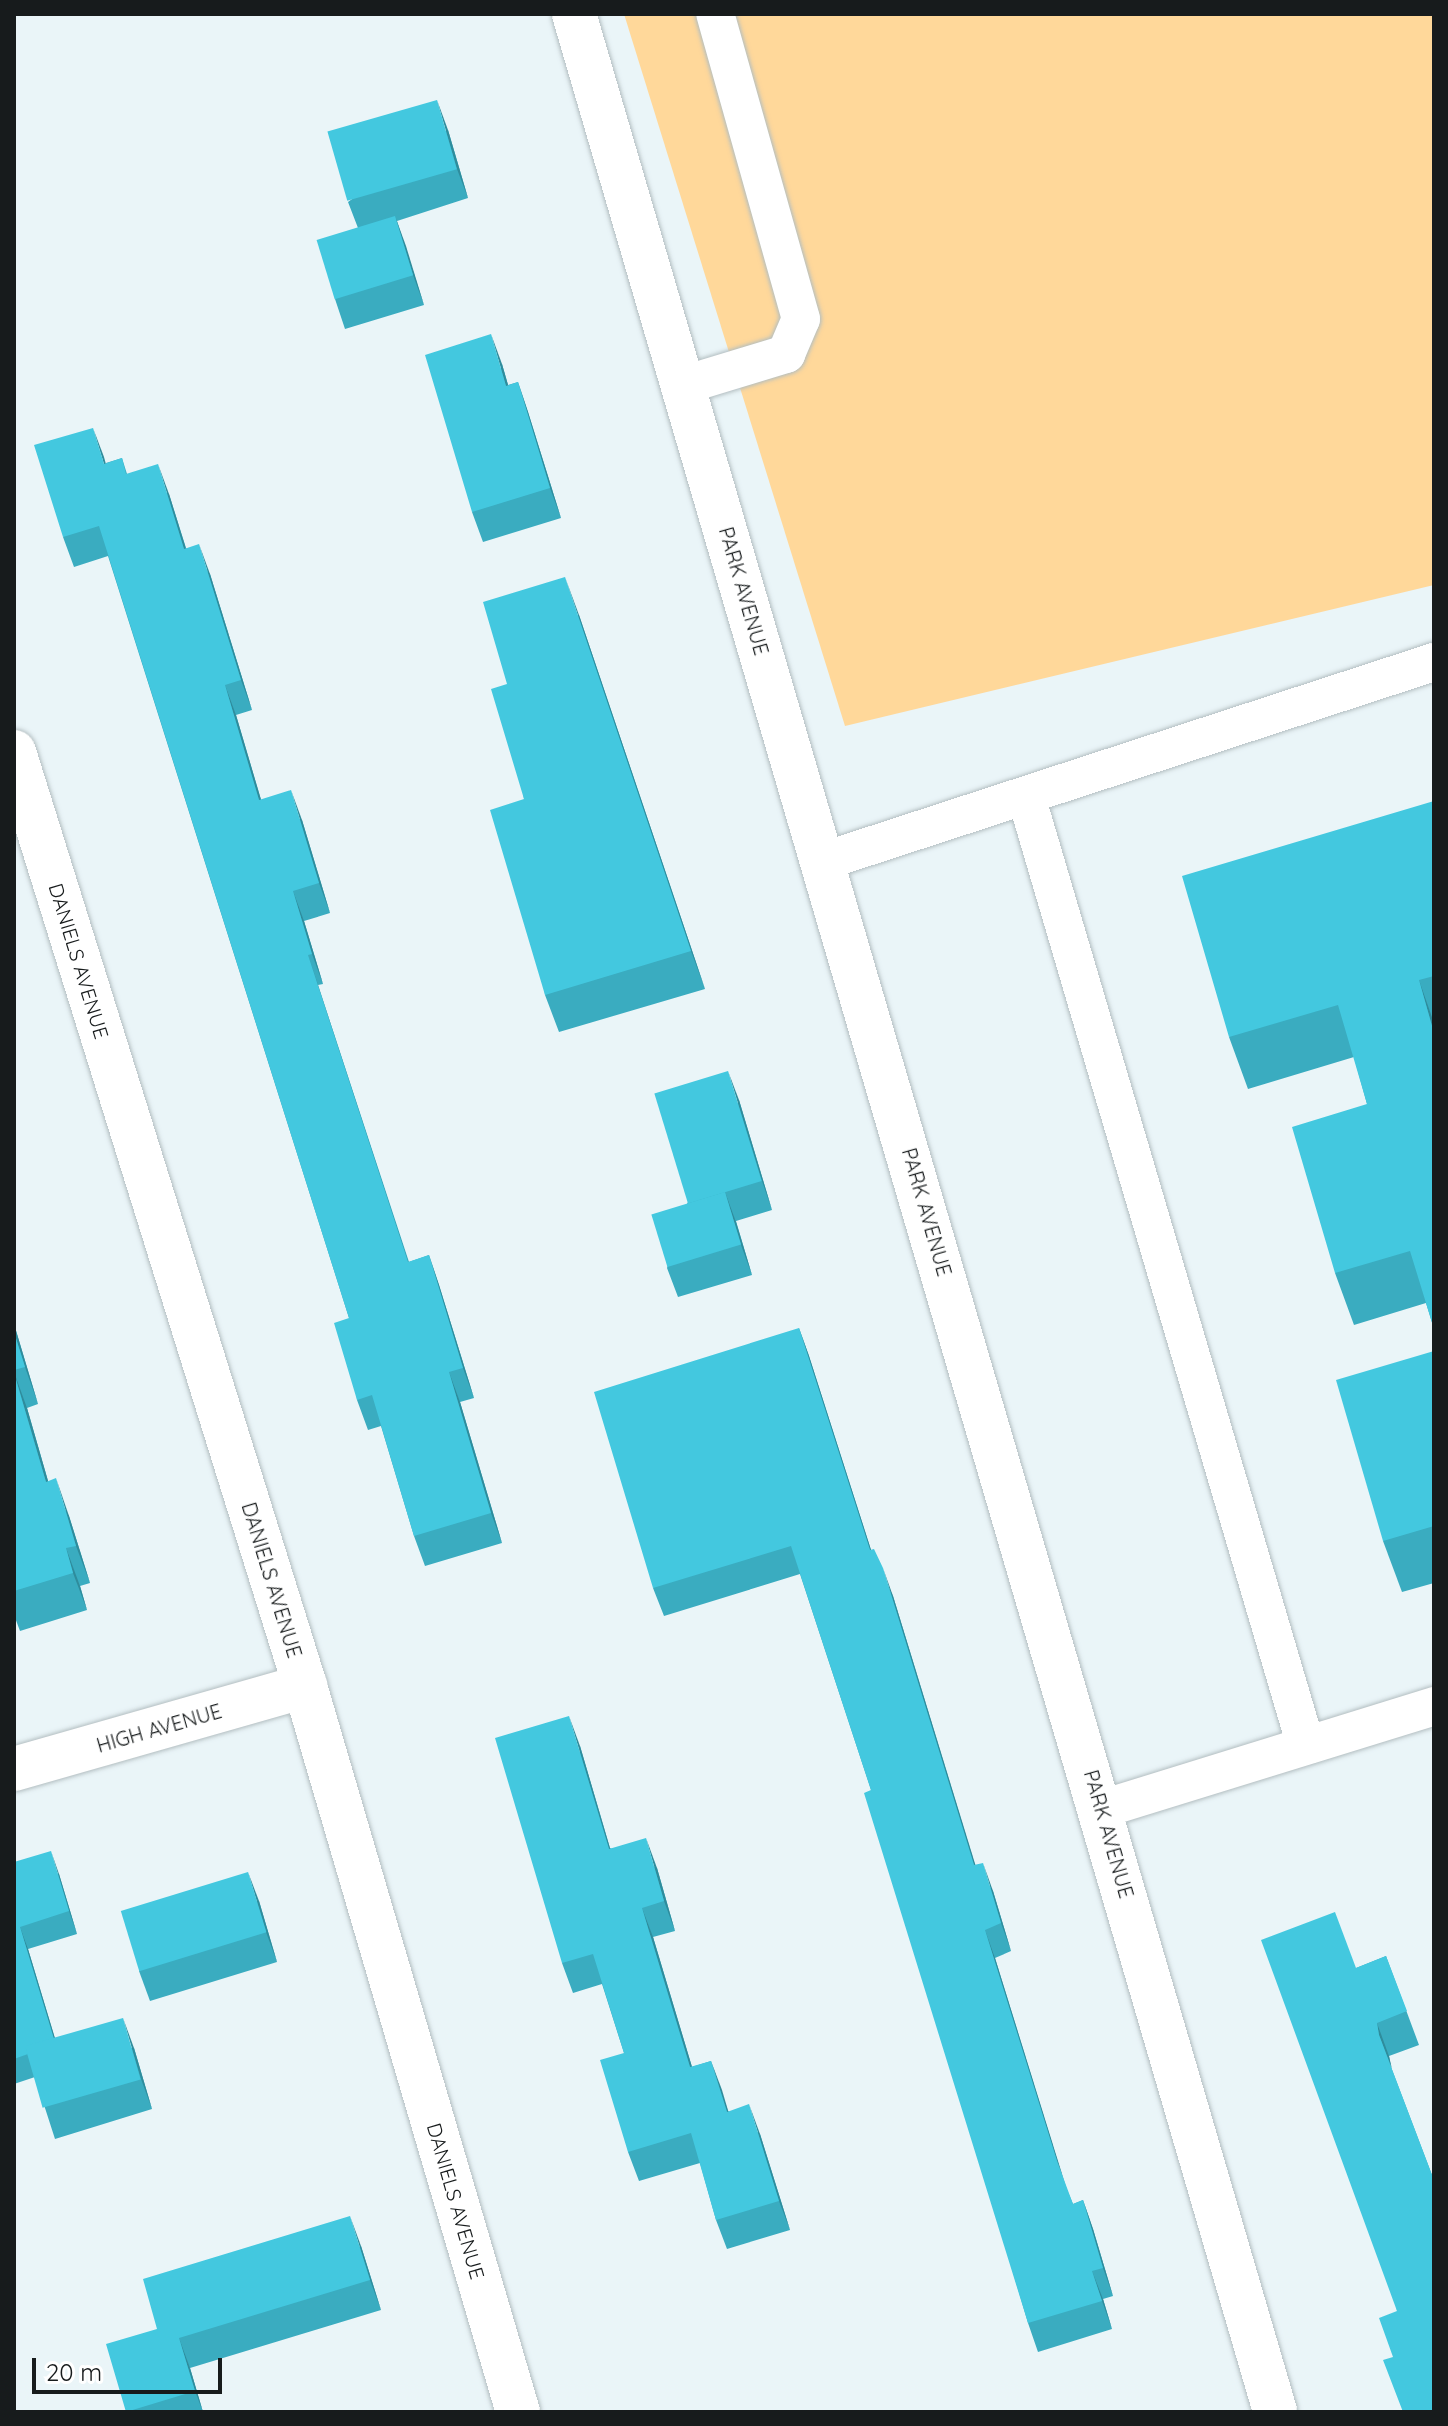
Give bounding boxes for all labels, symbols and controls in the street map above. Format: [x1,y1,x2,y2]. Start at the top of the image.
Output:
street label: PARK AVENUE [714,524,774,658]
street label: DANIELS AVENUE [44,880,114,1042]
street label: PARK AVENUE [897,1145,957,1279]
street label: DANIELS AVENUE [237,1499,307,1661]
street label: HIGH AVENUE [94,1699,224,1757]
street label: PARK AVENUE [1079,1767,1139,1901]
street label: DANIELS AVENUE [422,2120,490,2282]
scale bar [36,2342,226,2392]
text: 20 m [46,2357,102,2387]

